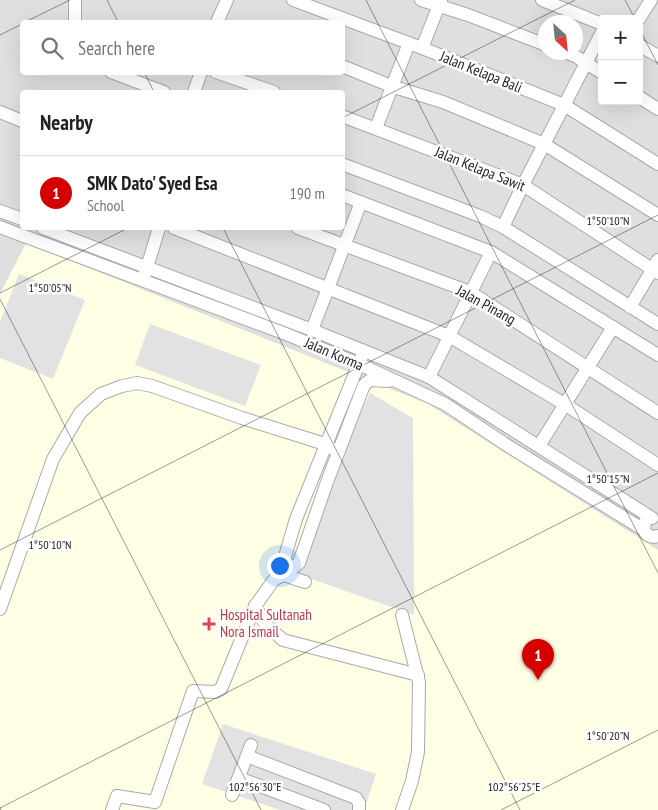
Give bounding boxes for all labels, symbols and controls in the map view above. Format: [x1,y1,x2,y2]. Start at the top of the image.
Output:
north arrow [538,15,583,60]
map controls [598,15,643,105]
button: + [598,15,643,60]
search box [20,20,345,75]
icon: search [38,34,66,62]
text: Search here [78,36,155,60]
street label: Jalan Kelapa Bali [436,46,525,97]
button: − [598,60,643,105]
text: Nearby [40,109,93,136]
street label: Jalan Kelapa Sawit [431,141,528,195]
text: SMK Dato' Syed Esa [87,171,218,195]
text: 1 [52,183,60,203]
text: 190 m [290,183,325,203]
text: School [87,195,124,215]
text: 1°50'10"N [586,213,630,228]
text: 1°50'05"N [28,280,72,295]
street label: Jalan Pinang [453,280,519,329]
street label: Jalan Korma [301,332,366,374]
text: 1°50'15"N [586,471,630,486]
text: 1°50'10"N [28,537,72,552]
your location [267,553,293,579]
place label: Hospital Sultanah Nora Ismail [220,605,312,641]
marker: Hospital Sultanah Nora Ismail [202,617,216,631]
pin: 1 [522,639,554,680]
text: 1°50'20"N [586,728,630,743]
text: 102°56'30"E [229,779,281,794]
text: 102°56'25"E [488,779,540,794]

